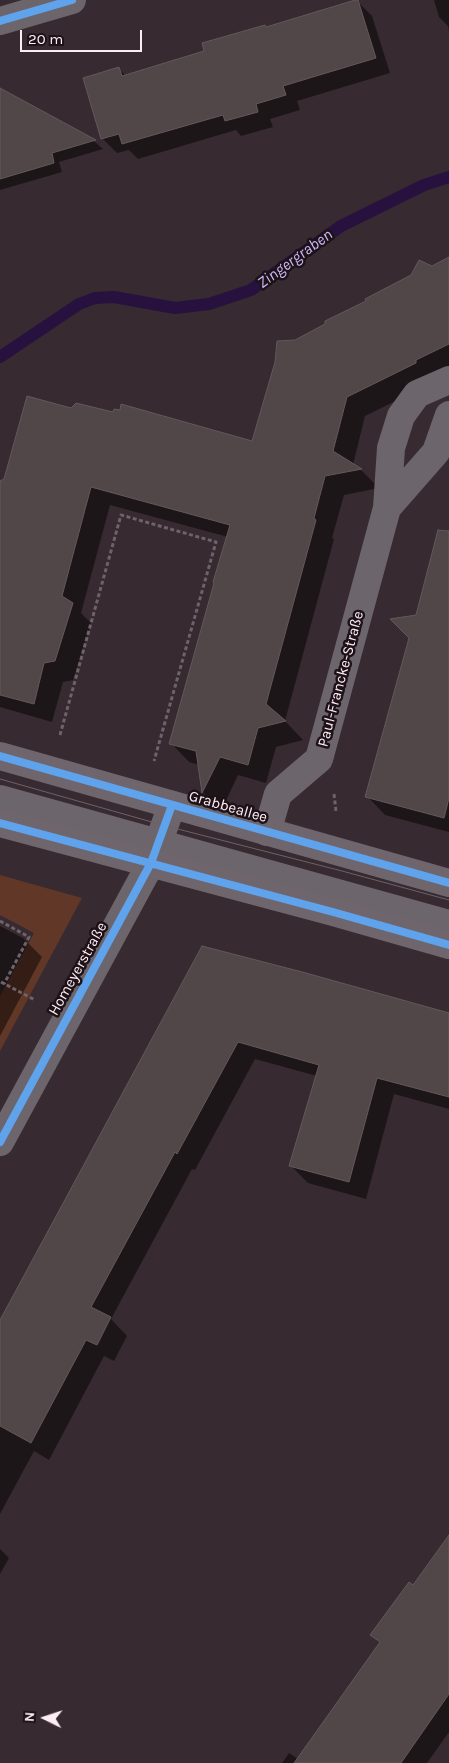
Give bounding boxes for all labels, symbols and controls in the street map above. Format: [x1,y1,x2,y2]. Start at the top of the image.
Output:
scale bar [22,20,145,52]
text: 20 m [28,30,63,48]
water label: Zingergraben [254,225,336,293]
street label: Paul-Francke-Straße [314,609,368,749]
street label: Grabbeallee [187,787,269,827]
street label: Homeyerstraße [45,919,111,1019]
north arrow [20,1693,70,1743]
text: N [21,1711,38,1723]

